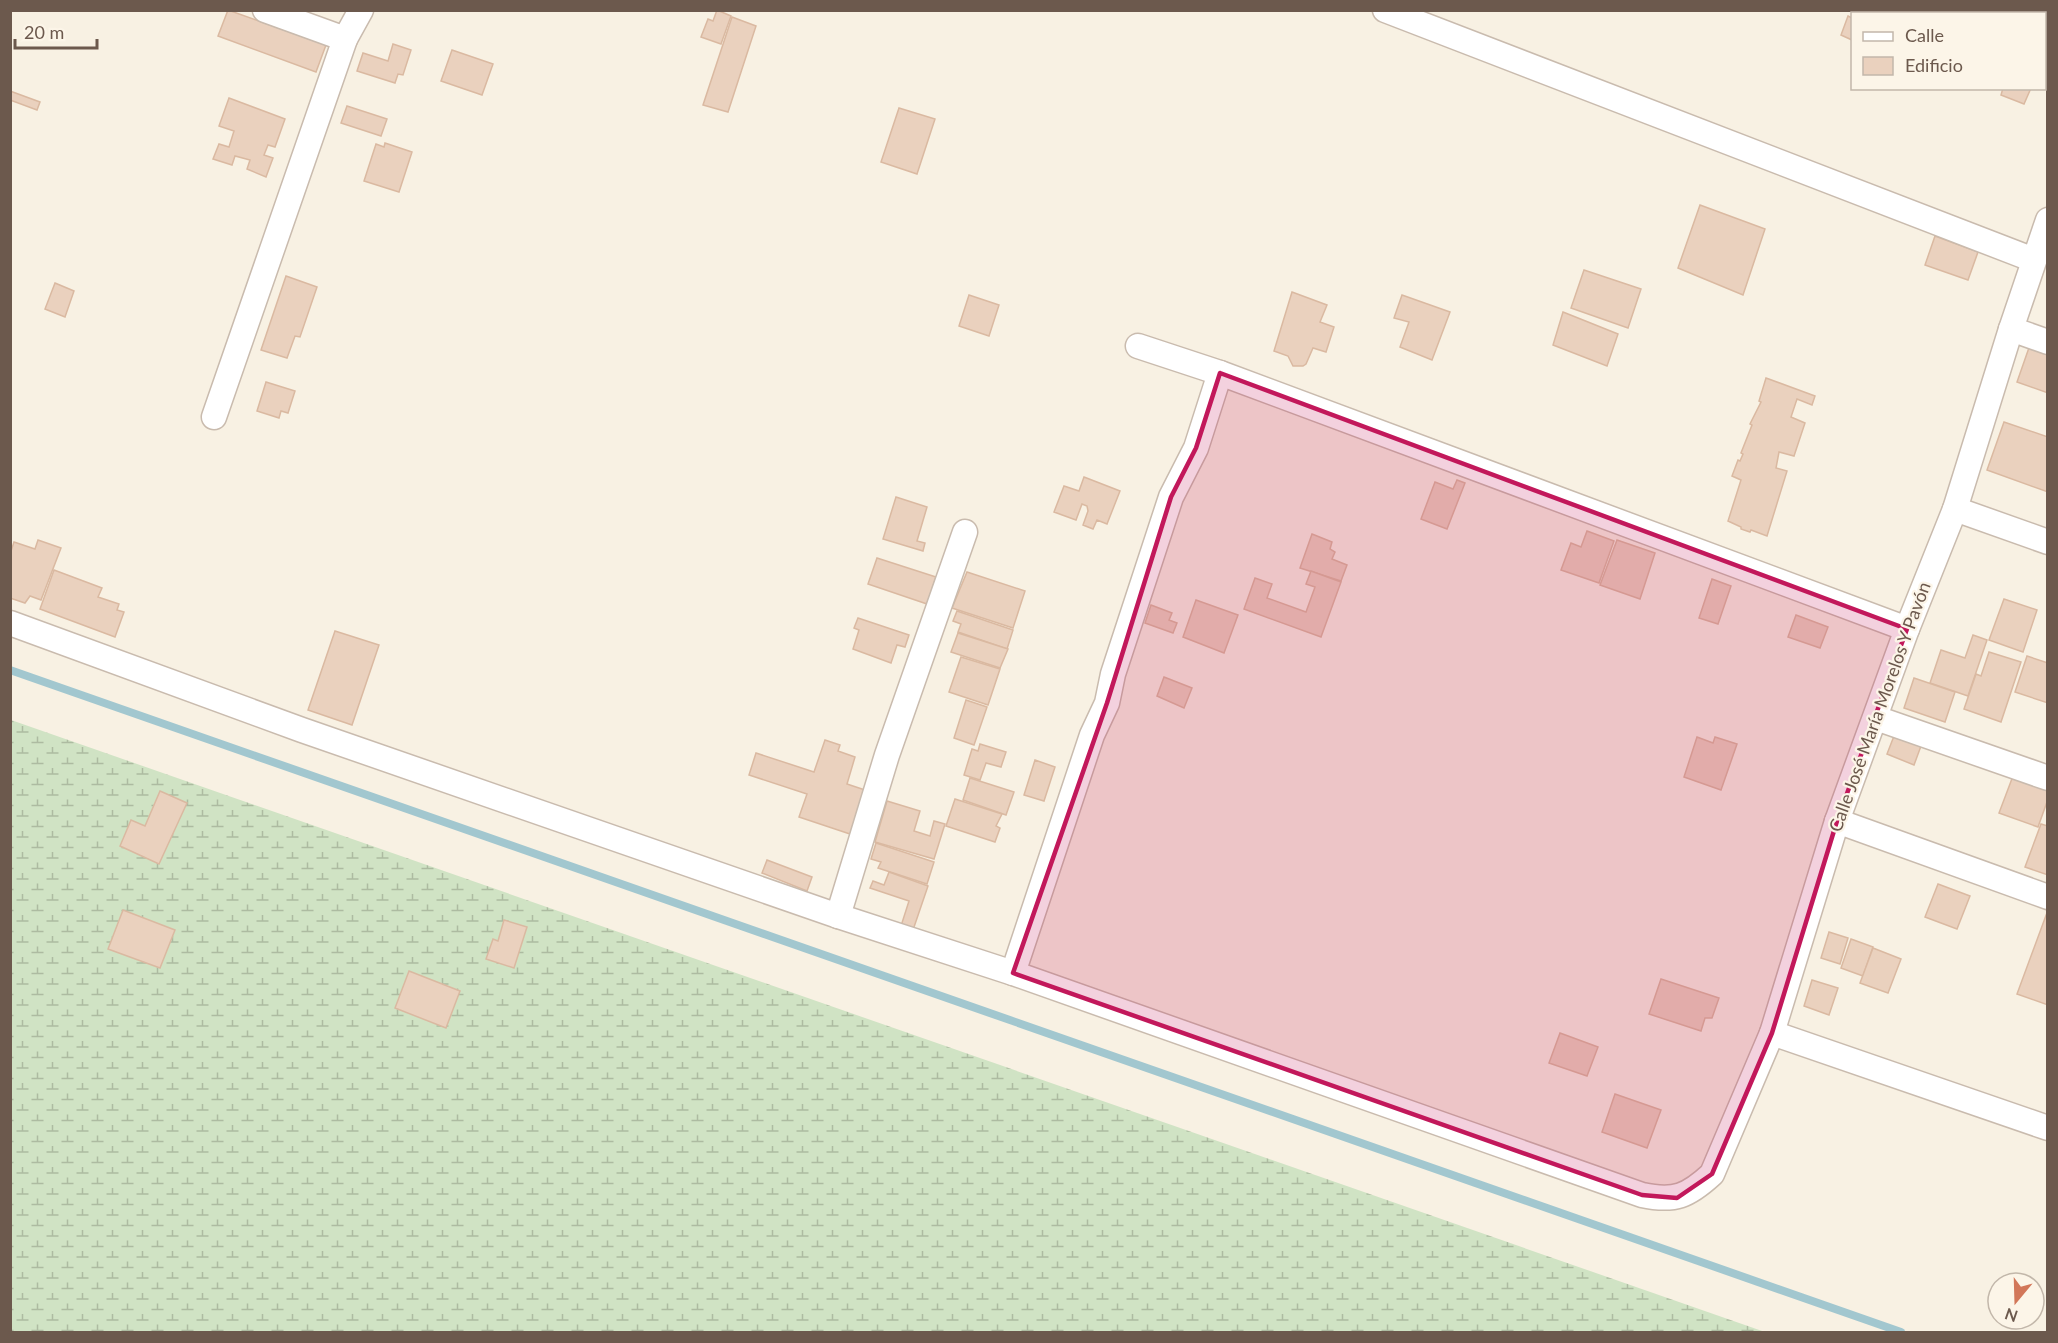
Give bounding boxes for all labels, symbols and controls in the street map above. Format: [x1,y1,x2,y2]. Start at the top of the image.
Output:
scale bar [15,12,98,50]
legend [1851,12,2046,90]
text: 20 m [24,21,64,43]
text: Calle [1905,24,1944,46]
text: Edificio [1905,54,1963,76]
street label: Calle José María Morelos Y Pavón [1823,579,1935,835]
north arrow [1986,1271,2046,1331]
text: N [2002,1305,2020,1327]

